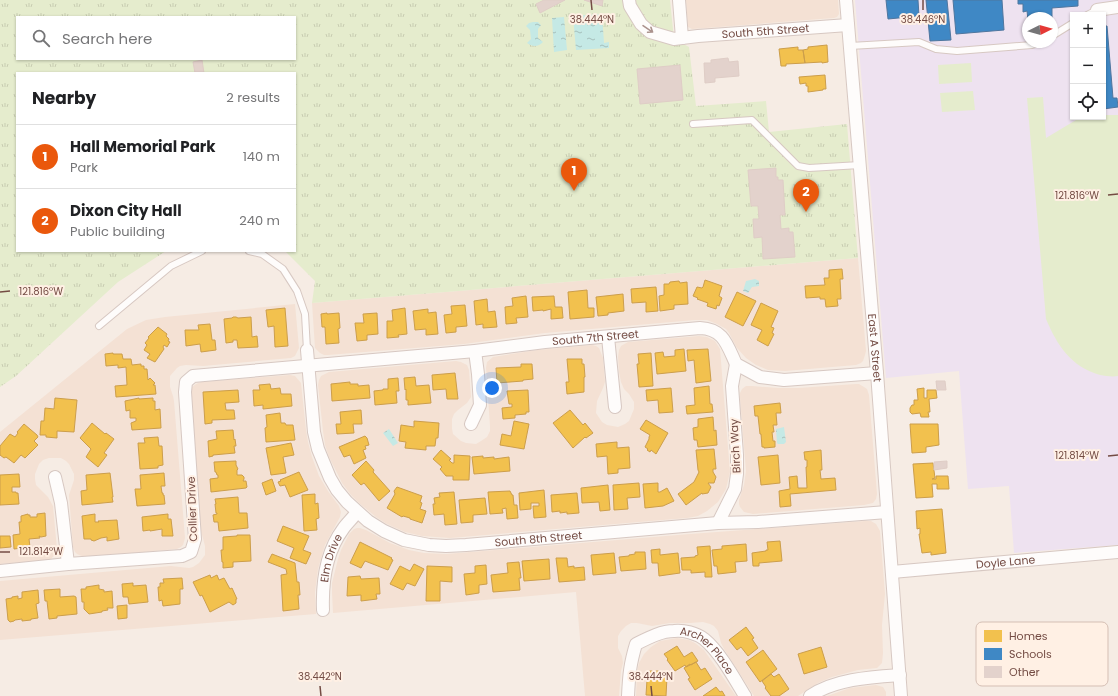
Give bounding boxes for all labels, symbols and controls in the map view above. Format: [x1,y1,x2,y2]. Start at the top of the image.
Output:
text: 38.444°N [570,12,614,27]
text: 38.446°N [901,12,945,27]
north arrow [1022,12,1058,48]
map controls [1070,12,1106,120]
button: + [1070,12,1106,48]
search box [16,16,296,60]
street label: South 5th Street [721,20,810,42]
one-way arrow [642,25,653,33]
icon: search [30,27,52,49]
text: Search here [62,28,152,49]
button: − [1070,48,1106,84]
button: locate [1070,84,1106,120]
text: Nearby [32,86,96,110]
text: 2 results [226,88,280,107]
text: Hall Memorial Park [70,136,216,157]
text: 1 [43,147,47,166]
text: 140 m [243,147,280,166]
text: Park [70,158,98,177]
pin: 1 [561,158,587,191]
pin: 2 [793,179,819,212]
text: 121.816°W [1055,188,1099,203]
text: Dixon City Hall [70,200,182,221]
text: 2 [41,211,49,230]
text: 240 m [239,211,280,230]
text: Public building [70,222,165,241]
text: 121.816°W [19,284,63,299]
street label: East A Street [864,313,886,382]
street label: South 7th Street [551,326,639,349]
your location [482,378,502,398]
street label: Birch Way [726,418,744,474]
text: 121.814°W [1055,448,1099,463]
street label: Collier Drive [183,476,201,542]
street label: South 8th Street [494,527,583,550]
street label: Elm Drive [316,531,346,583]
text: 121.814°W [19,544,63,559]
street label: Doyle Lane [975,551,1036,573]
legend [976,622,1108,686]
street label: Archer Place [679,623,738,677]
text: Homes [1009,628,1048,644]
text: Schools [1009,646,1052,662]
text: Other [1009,664,1040,680]
text: 38.442°N [298,669,342,684]
text: 38.444°N [629,669,673,684]

